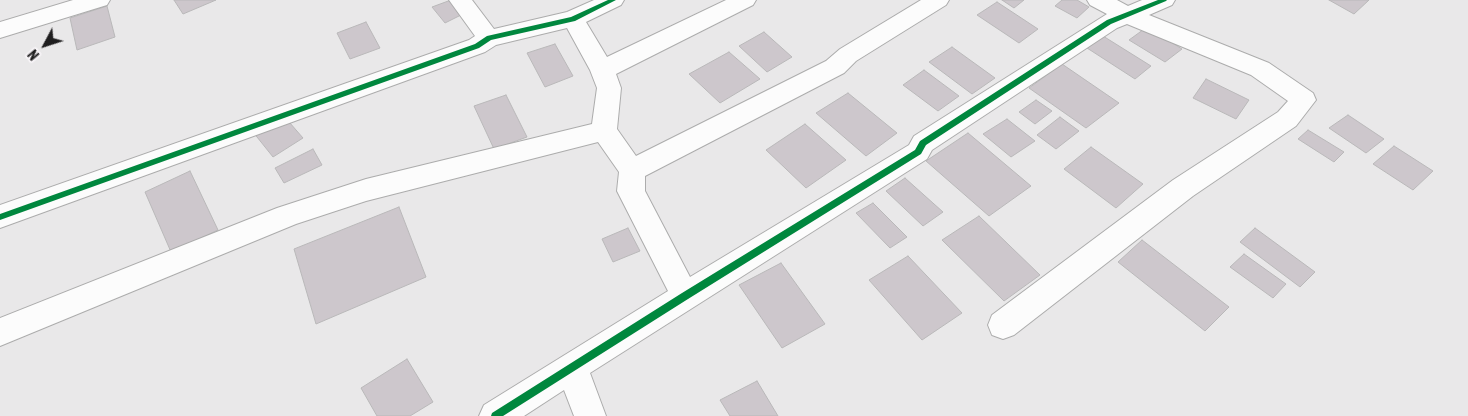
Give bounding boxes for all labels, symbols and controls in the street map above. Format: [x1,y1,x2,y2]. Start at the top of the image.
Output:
north arrow [20,20,70,70]
text: N [25,46,42,63]

